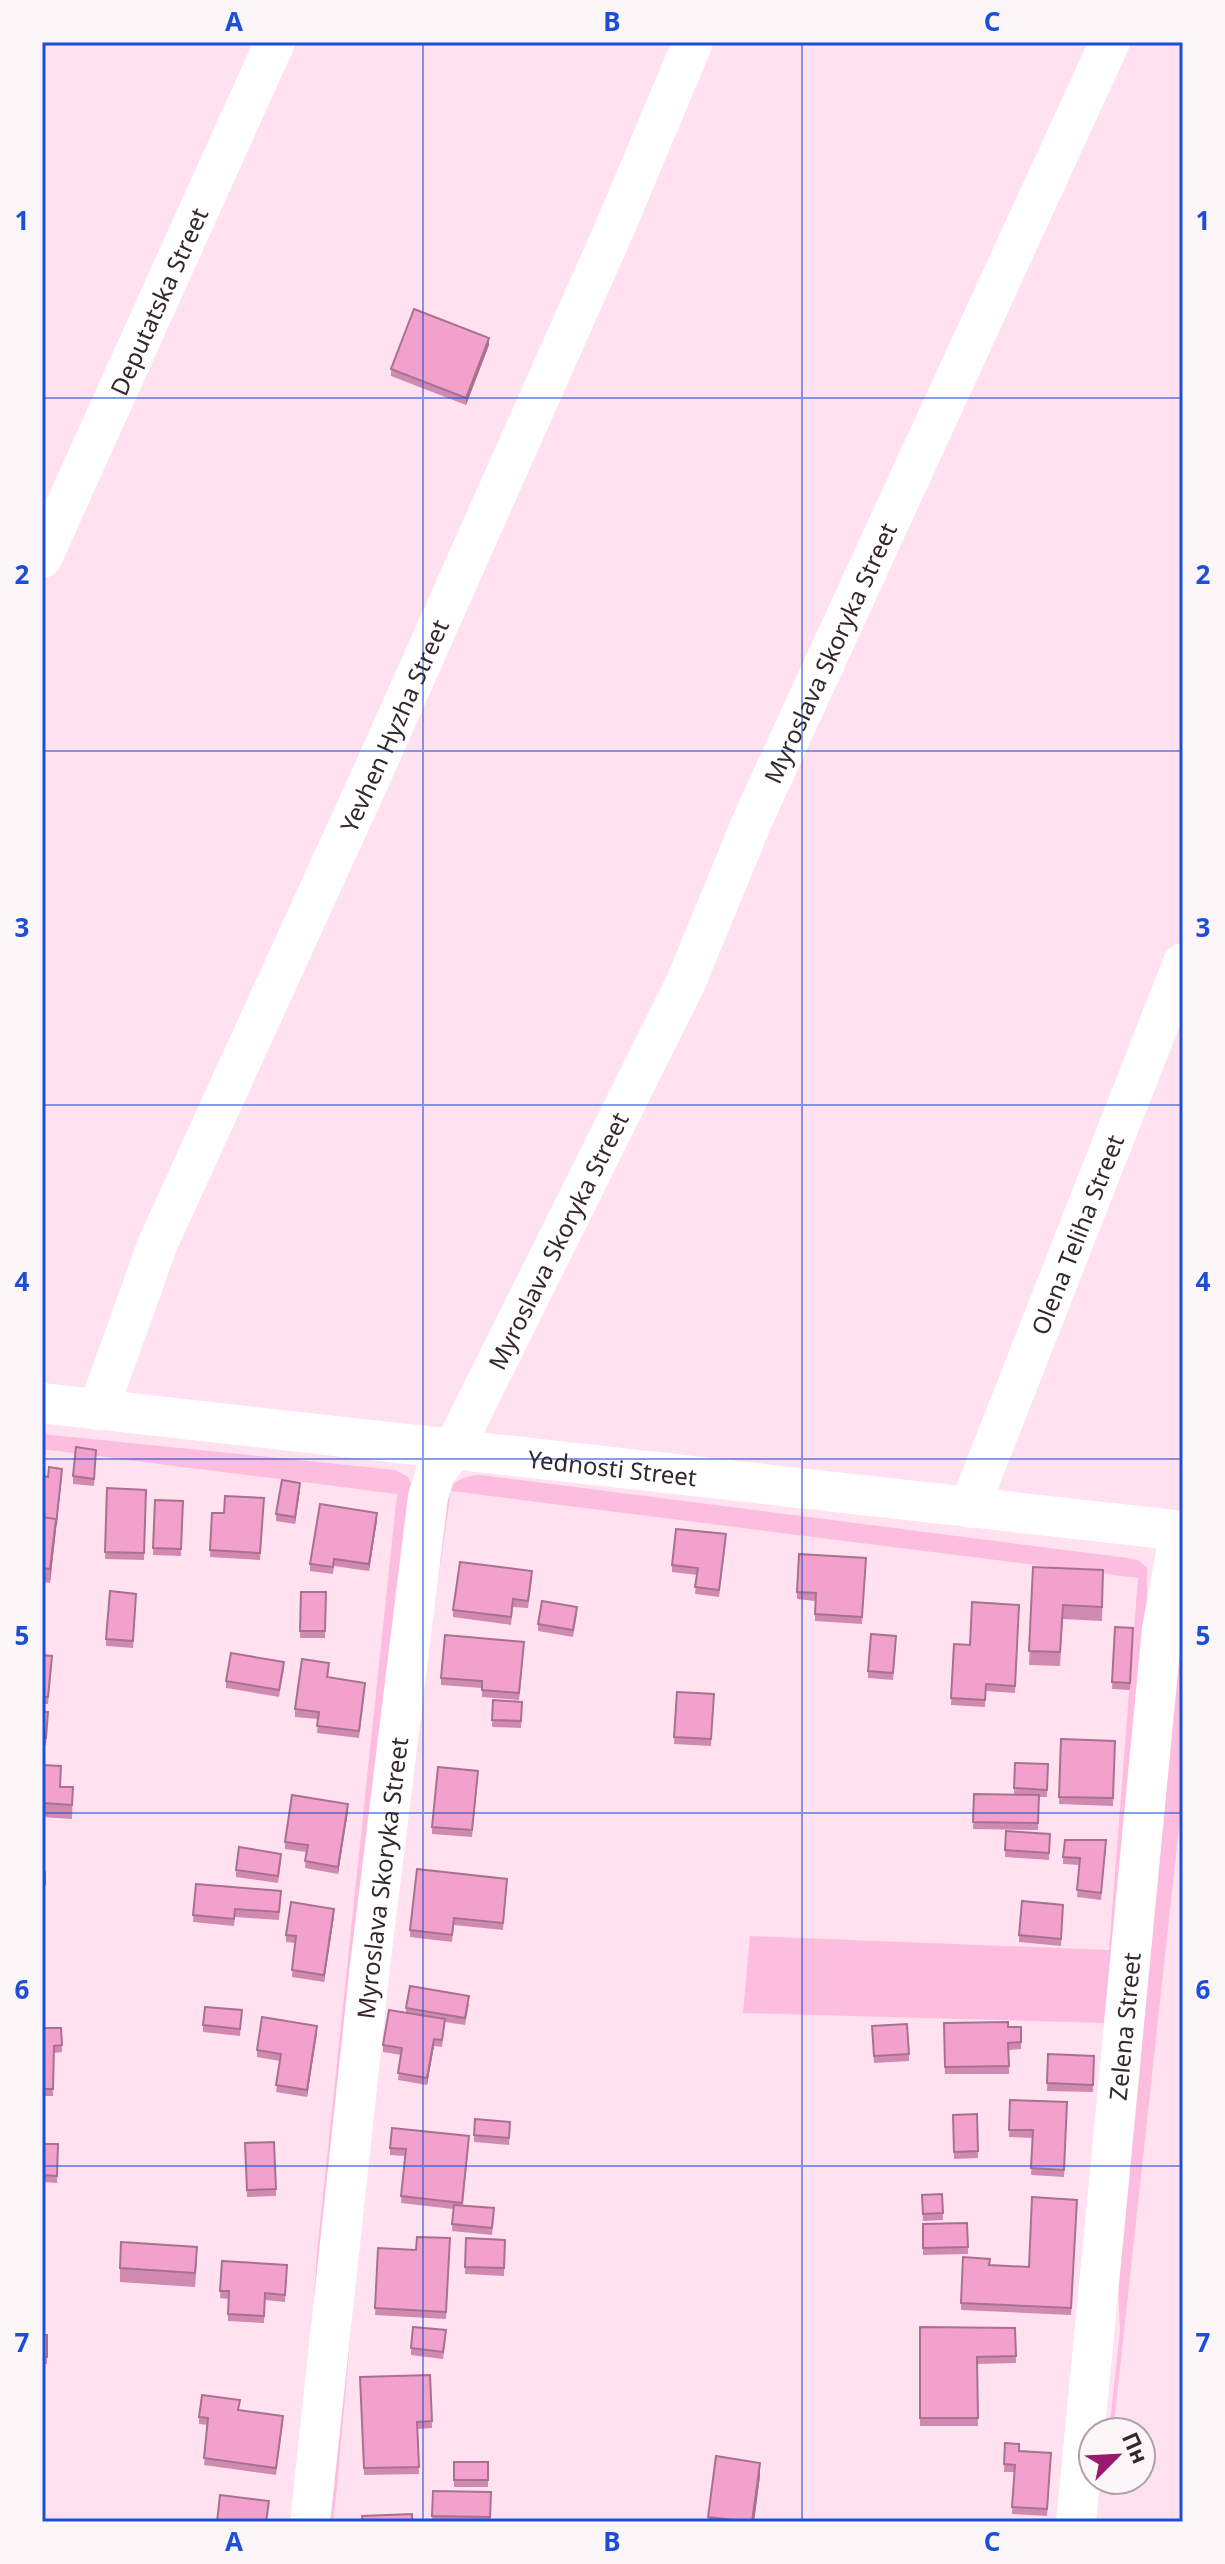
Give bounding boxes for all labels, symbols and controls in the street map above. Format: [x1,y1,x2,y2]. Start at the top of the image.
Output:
text: A [225,3,243,39]
text: B [603,3,621,39]
text: C [984,3,1000,39]
text: 1 [15,202,29,238]
street label: Deputatska Street [101,202,215,400]
text: 1 [1196,202,1210,238]
street label: Myroslava Skoryka Street [755,517,904,788]
text: 2 [15,556,30,592]
text: 2 [1196,556,1211,592]
street label: Yevhen Hyzha Street [331,613,456,837]
text: 3 [15,909,29,945]
text: 3 [1196,909,1210,945]
street label: Myroslava Skoryka Street [479,1106,635,1375]
street label: Olena Teliha Street [1022,1129,1131,1339]
text: 4 [15,1263,30,1299]
text: 4 [1196,1263,1211,1299]
street label: Yednosti Street [526,1441,699,1493]
text: 5 [15,1617,29,1653]
text: 5 [1196,1617,1210,1653]
street label: Myroslava Skoryka Street [348,1735,415,2020]
street label: Zelena Street [1100,1950,1147,2102]
text: 6 [15,1971,30,2007]
text: 6 [1196,1971,1211,2007]
text: 7 [15,2324,30,2360]
text: 7 [1196,2324,1211,2360]
north arrow [1077,2416,1157,2496]
text: Пн [1116,2427,1156,2468]
text: A [225,2523,243,2559]
text: B [603,2523,621,2559]
text: C [984,2523,1000,2559]

